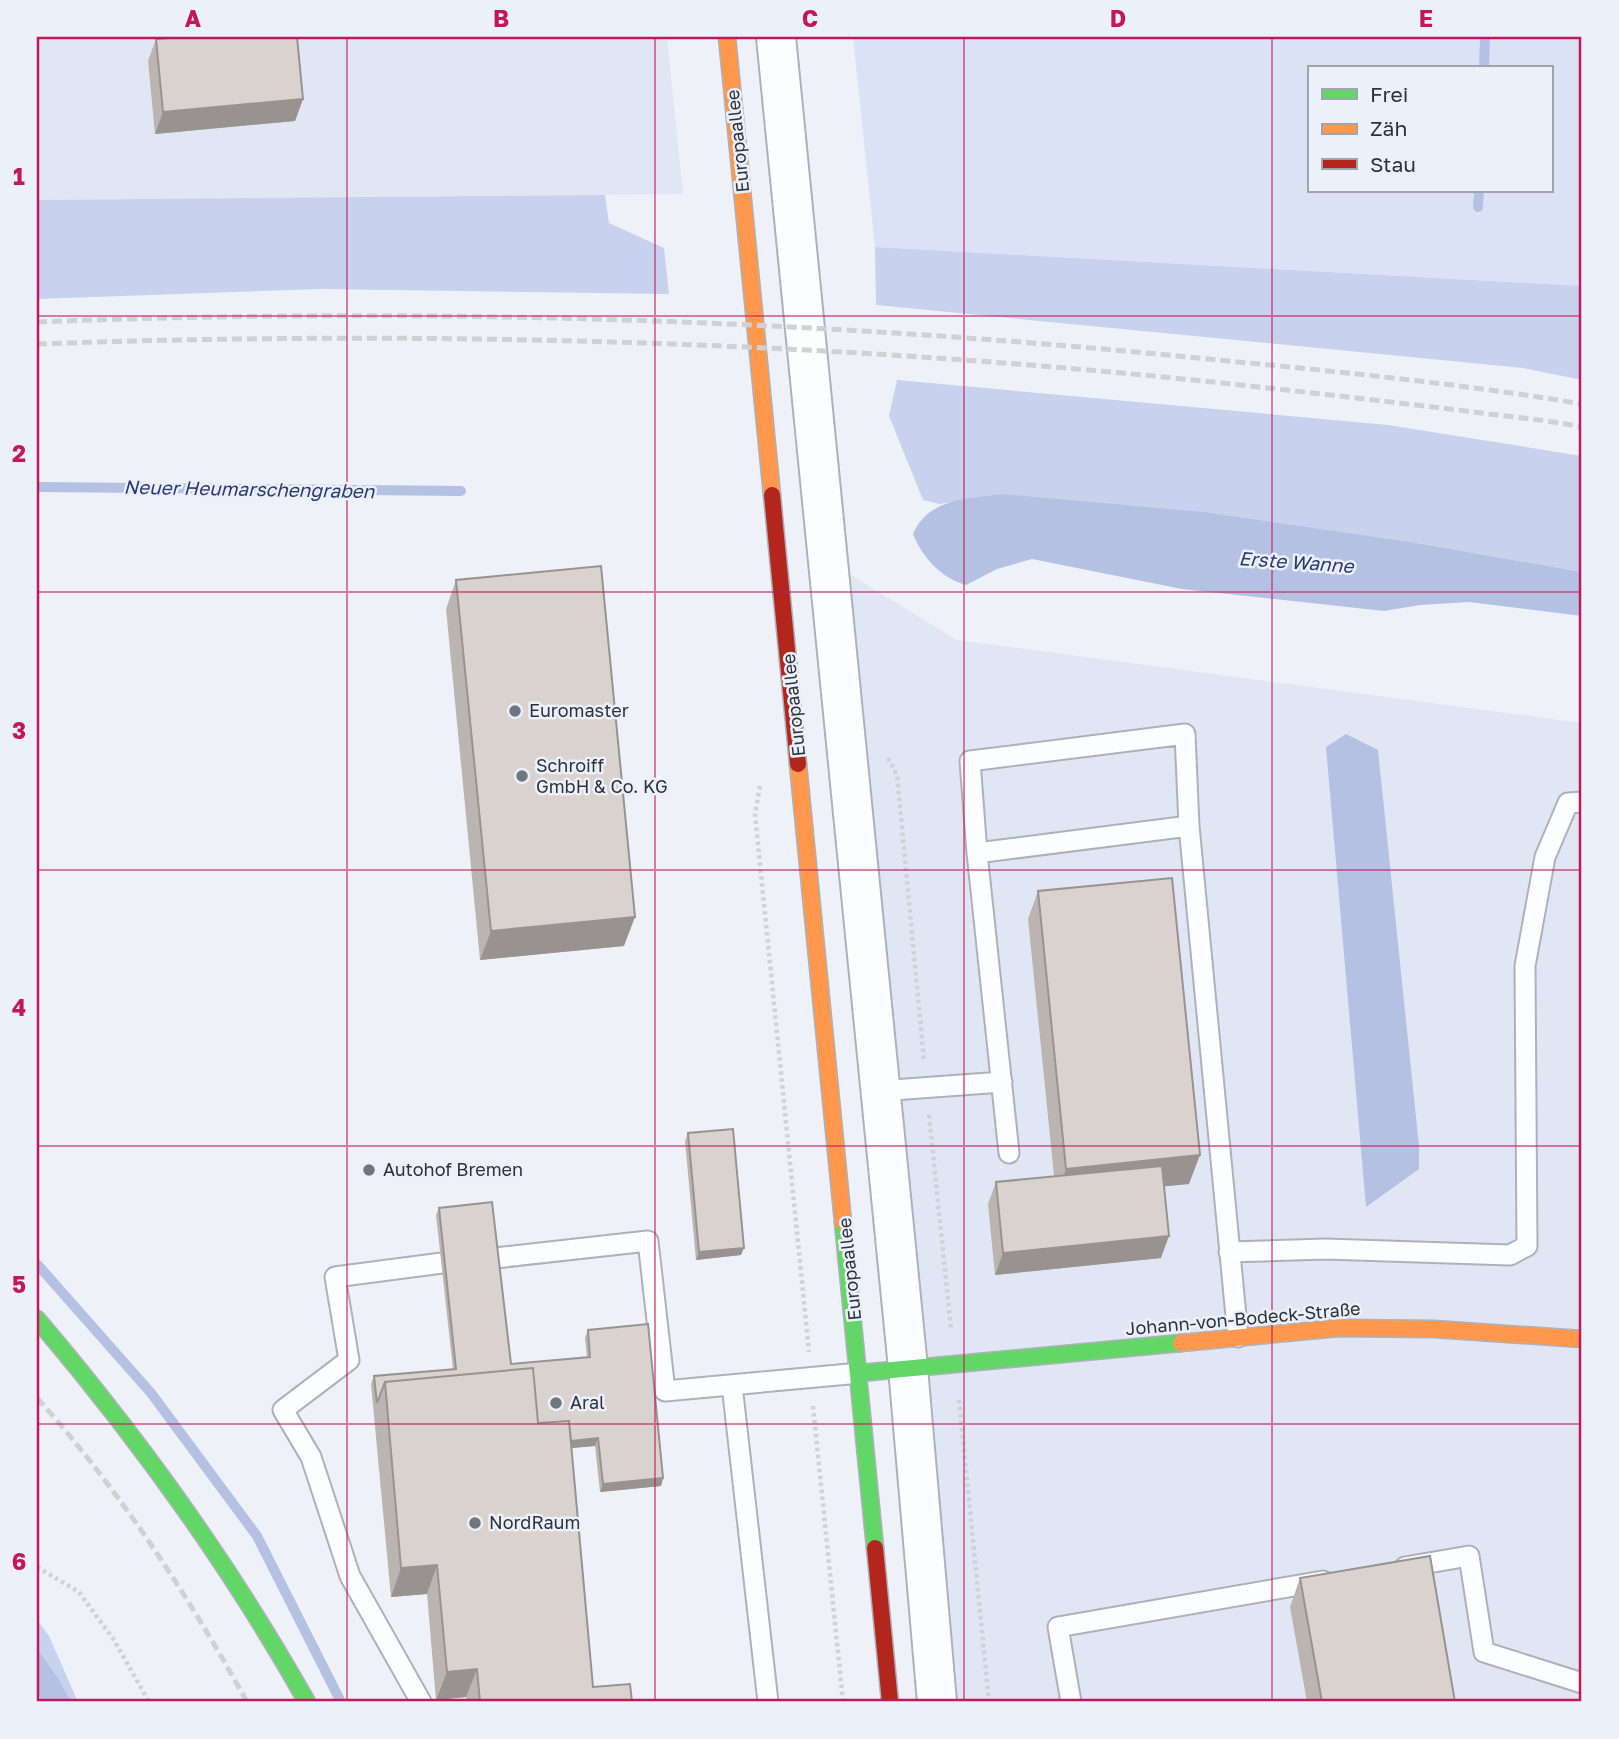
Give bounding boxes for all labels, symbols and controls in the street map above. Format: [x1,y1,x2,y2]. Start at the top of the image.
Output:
text: A [185,4,202,32]
text: B [493,4,509,32]
text: C [802,4,818,32]
text: D [1110,4,1126,32]
text: E [1419,4,1433,32]
legend [1308,66,1552,192]
text: Frei [1370,81,1408,107]
street label: Europaallee [721,89,753,194]
text: Zäh [1370,115,1407,141]
text: Stau [1370,151,1416,177]
text: 1 [13,162,25,190]
text: 2 [12,439,26,467]
water label: Neuer Heumarschengraben [123,475,376,502]
water label: Erste Wanne [1238,546,1356,577]
street label: Europaallee [777,653,809,758]
place label: Euromaster [529,699,629,721]
marker: Euromaster [507,703,523,719]
text: 3 [12,716,26,744]
place label: Schroiff GmbH & Co. KG [536,754,668,797]
marker: Schroiff GmbH & Co. KG [514,768,530,784]
text: 4 [12,993,26,1021]
place label: Autohof Bremen [383,1158,523,1180]
marker: Autohof Bremen [361,1162,377,1178]
street label: Europaallee [833,1217,865,1322]
text: 5 [12,1270,26,1298]
street label: Johann-von-Bodeck-Straße [1124,1297,1361,1339]
place label: Aral [570,1391,605,1413]
marker: Aral [548,1395,564,1411]
place label: NordRaum [489,1511,580,1533]
marker: NordRaum [467,1515,483,1531]
text: 6 [12,1547,26,1575]

